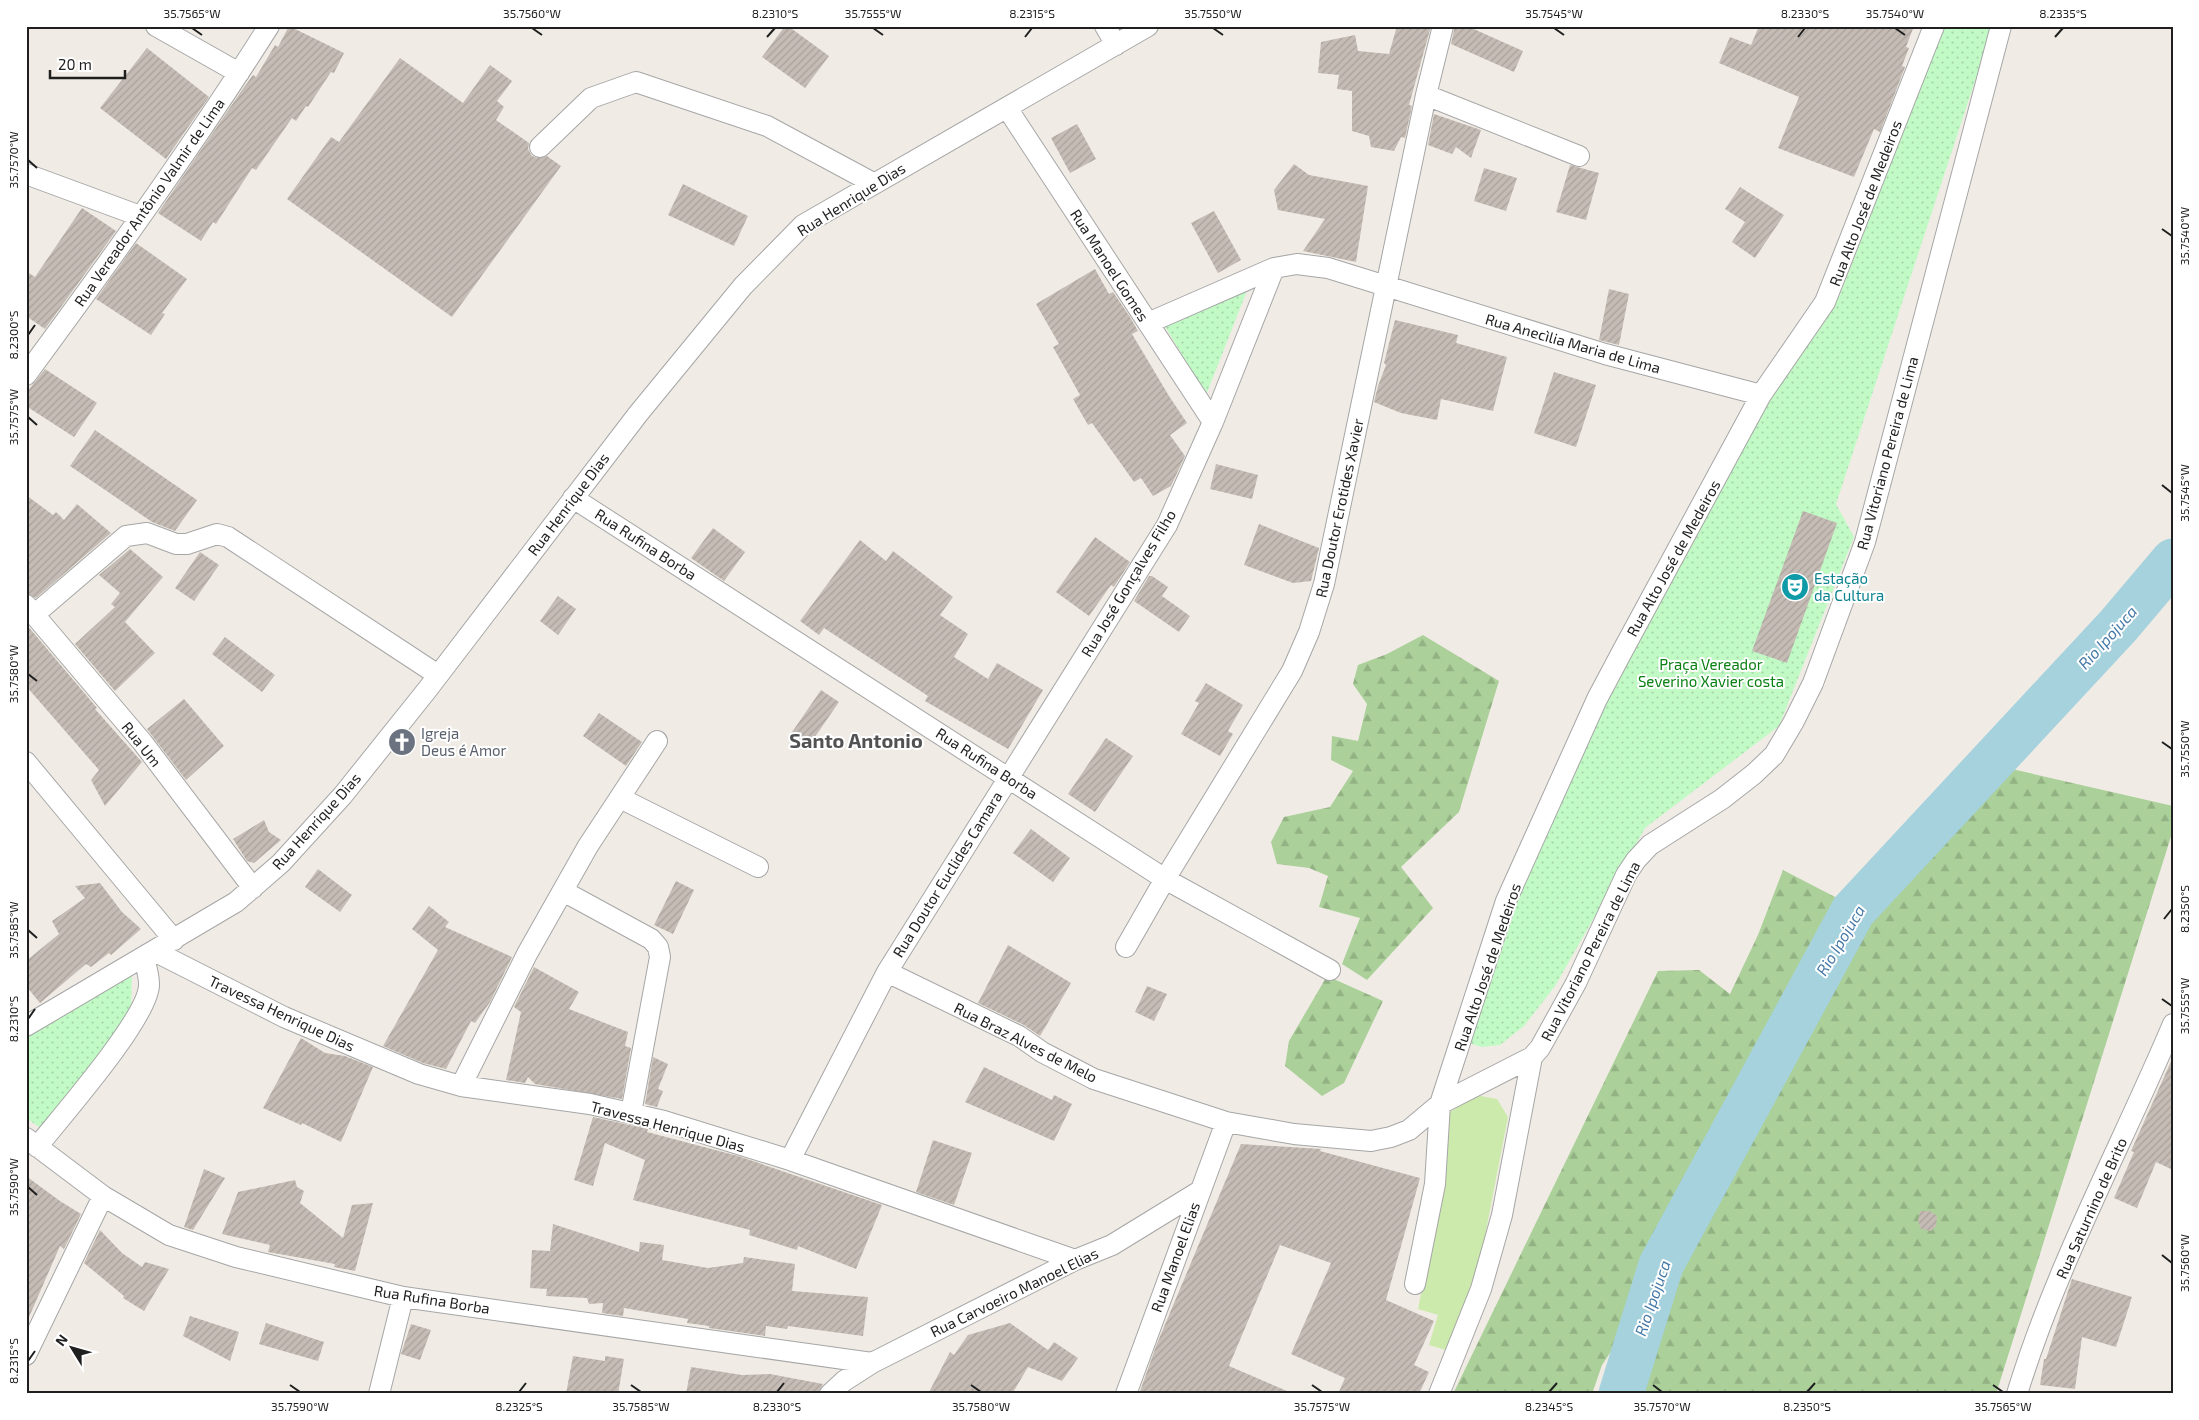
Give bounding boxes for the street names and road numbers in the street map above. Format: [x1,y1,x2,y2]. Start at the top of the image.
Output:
street label: Rua Vereador Antônio Valmir de Lima [70,94,228,310]
street label: Rua Alto José de Medeiros [1825,118,1905,288]
street label: Rua Henrique Dias [794,159,908,239]
street label: Rua Manoel Gomes [1067,205,1153,325]
street label: Rua Anecìlia Maria de Lima [1483,309,1663,377]
street label: Rua Vitoriano Pereira de Lima [1852,354,1922,552]
street label: Rua Doutor Erotides Xavier [1311,417,1367,599]
street label: Rua Henrique Dias [524,449,612,559]
street label: Rua Alto José de Medeiros [1622,477,1724,639]
street label: Rua Rufina Borba [592,505,700,583]
street label: Rua José Gonçalves Filho [1077,506,1180,660]
street label: Rua Um [118,718,166,770]
street label: Rua Rufina Borba [933,724,1041,802]
street label: Rua Henrique Dias [268,769,364,873]
street label: Rua Doutor Euclides Camara [888,788,1006,960]
street label: Rua Vitoriano Pereira de Lima [1537,858,1643,1044]
street label: Rua Alto José de Medeiros [1450,881,1524,1053]
street label: Travessa Henrique Dias [206,971,358,1055]
street label: Rua Braz Alves de Melo [951,998,1101,1086]
street label: Travessa Henrique Dias [589,1097,747,1155]
street label: Rua Saturnino de Brito [2052,1135,2130,1281]
street label: Rua Manoel Elias [1147,1199,1203,1315]
street label: Rua Carvoeiro Manoel Elias [927,1243,1101,1341]
street label: Rua Rufina Borba [373,1281,491,1317]

